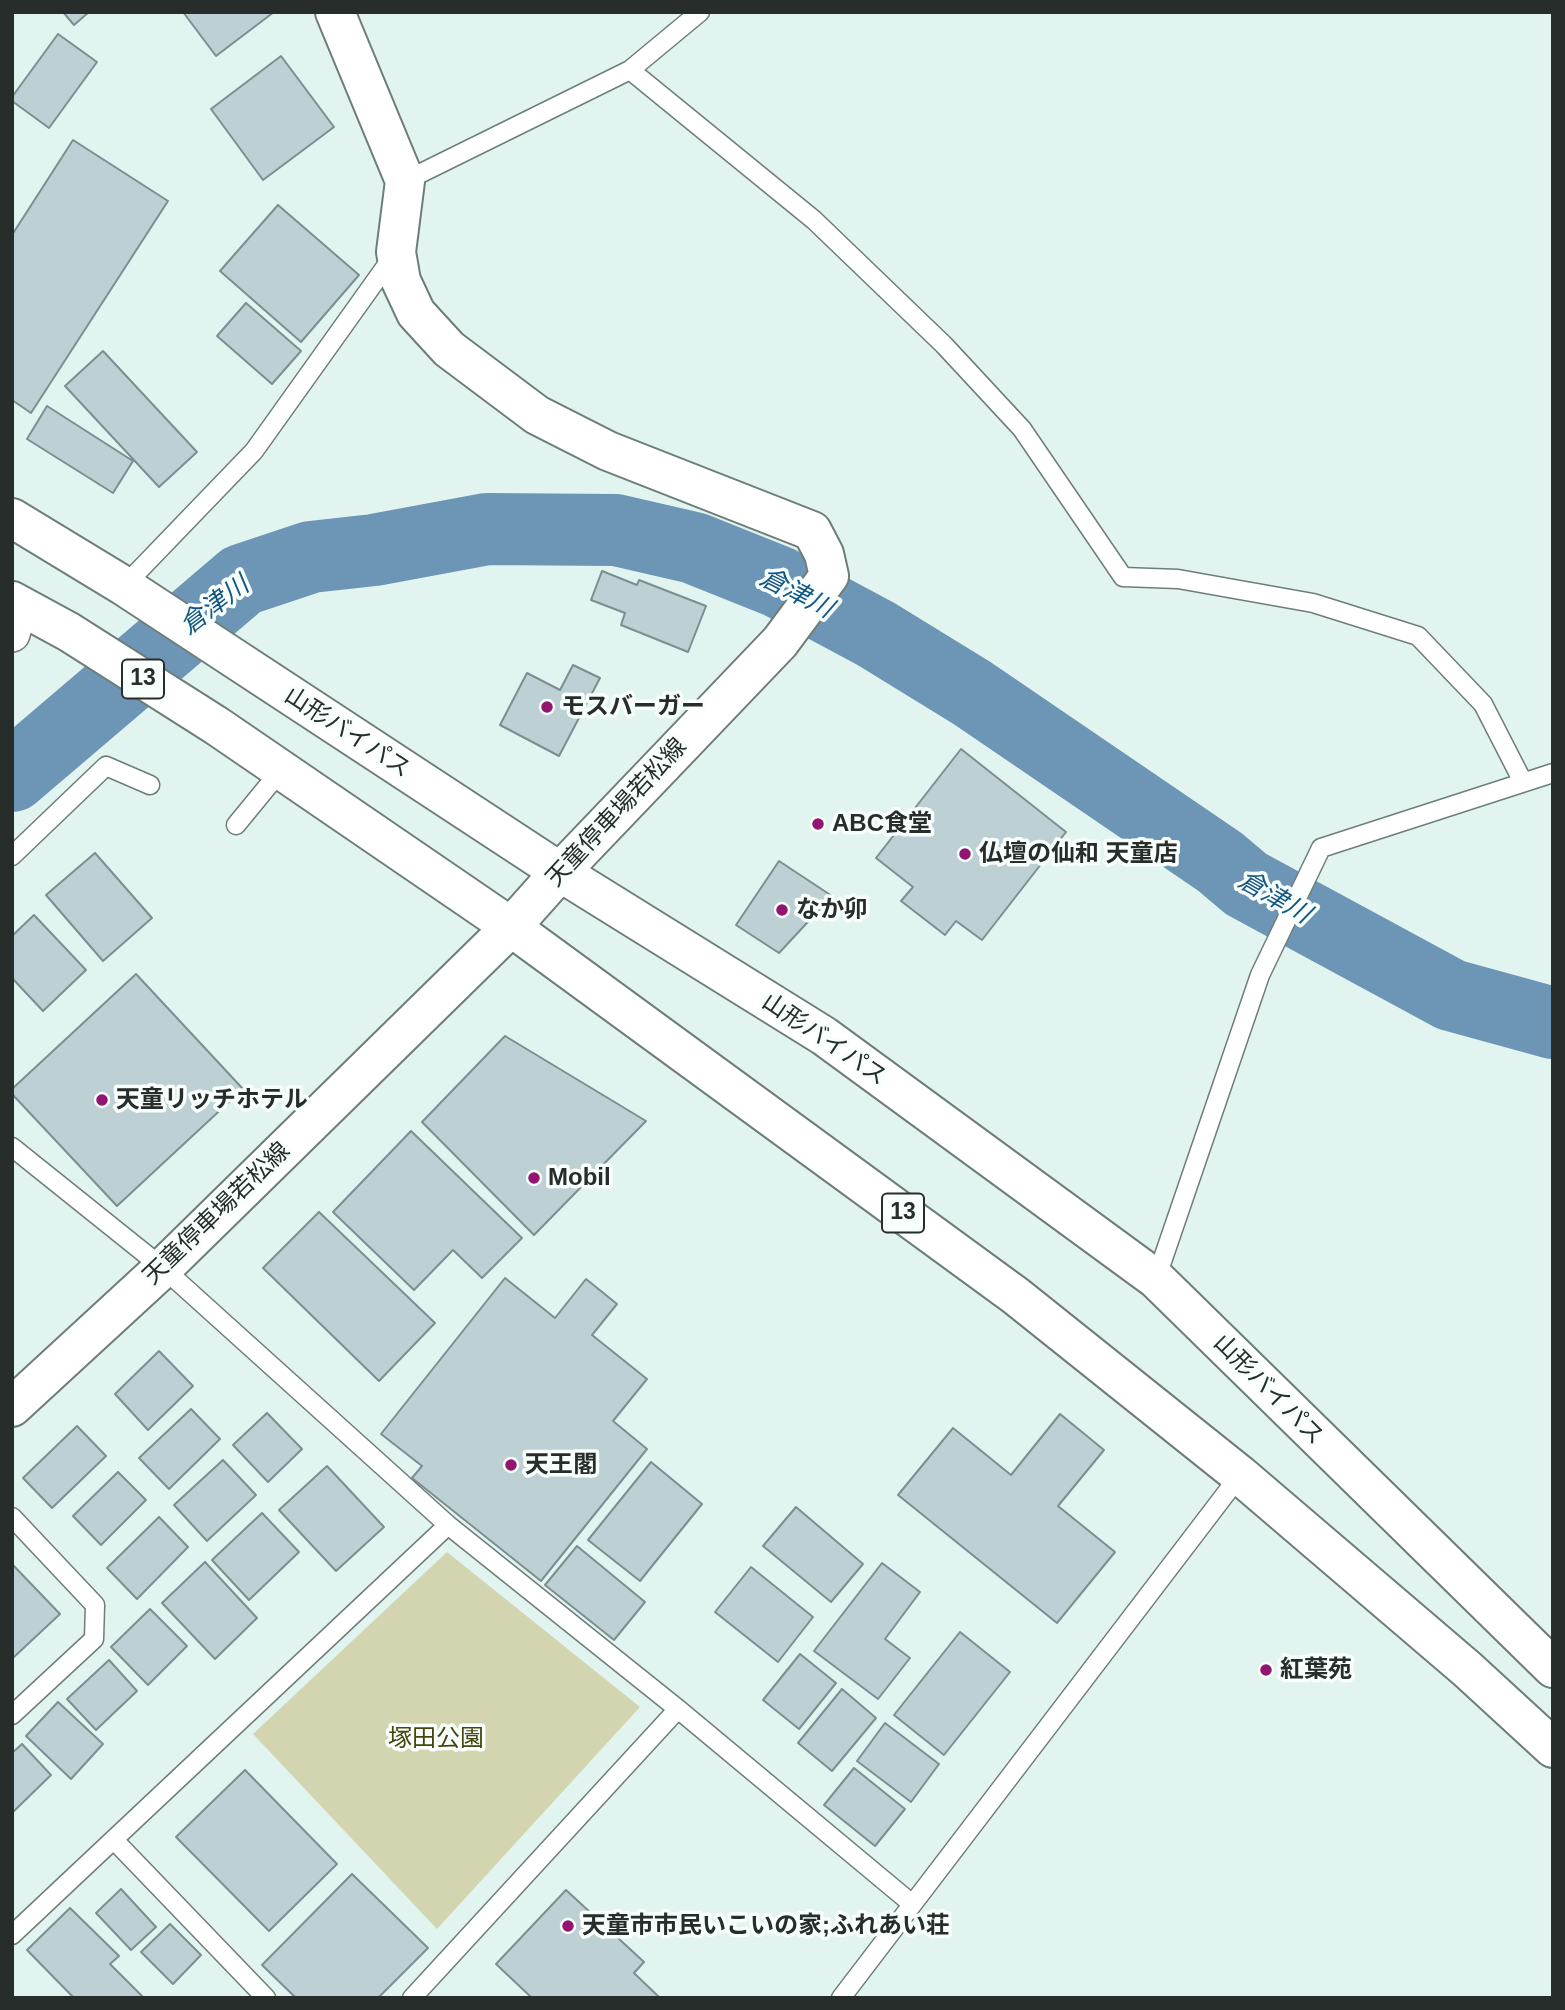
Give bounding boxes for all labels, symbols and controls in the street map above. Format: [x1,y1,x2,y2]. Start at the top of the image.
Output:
water label: 倉津川 [754,562,838,626]
water label: 倉津川 [174,570,256,642]
road number: 13 [122,660,164,698]
street label: 山形バイパス [279,682,415,784]
place label: モスバーガー [561,693,705,721]
marker: モスバーガー [539,699,555,715]
street label: 天童停車場若松線 [541,733,693,893]
place label: ABC食堂 [832,810,932,838]
marker: ABC食堂 [810,816,826,832]
place label: 仏壇の仙和 天童店 [979,840,1178,868]
marker: 仏壇の仙和 天童店 [957,846,973,862]
water label: 倉津川 [1232,865,1316,931]
place label: なか卯 [796,896,868,924]
marker: なか卯 [774,902,790,918]
street label: 山形バイパス [756,988,892,1092]
place label: 天童リッチホテル [116,1086,308,1114]
marker: 天童リッチホテル [94,1092,110,1108]
street label: 天童停車場若松線 [138,1137,296,1291]
place label: Mobil [548,1164,611,1192]
marker: Mobil [526,1170,542,1186]
road number: 13 [882,1194,924,1232]
street label: 山形バイパス [1207,1329,1329,1451]
place label: 天王閣 [525,1451,597,1479]
marker: 天王閣 [503,1457,519,1473]
place label: 紅葉苑 [1280,1656,1352,1684]
marker: 紅葉苑 [1258,1662,1274,1678]
park label: 塚田公園 [388,1725,484,1753]
place label: 天童市市民いこいの家;ふれあい荘 [582,1912,950,1940]
marker: 天童市市民いこいの家;ふれあい荘 [560,1918,576,1934]

